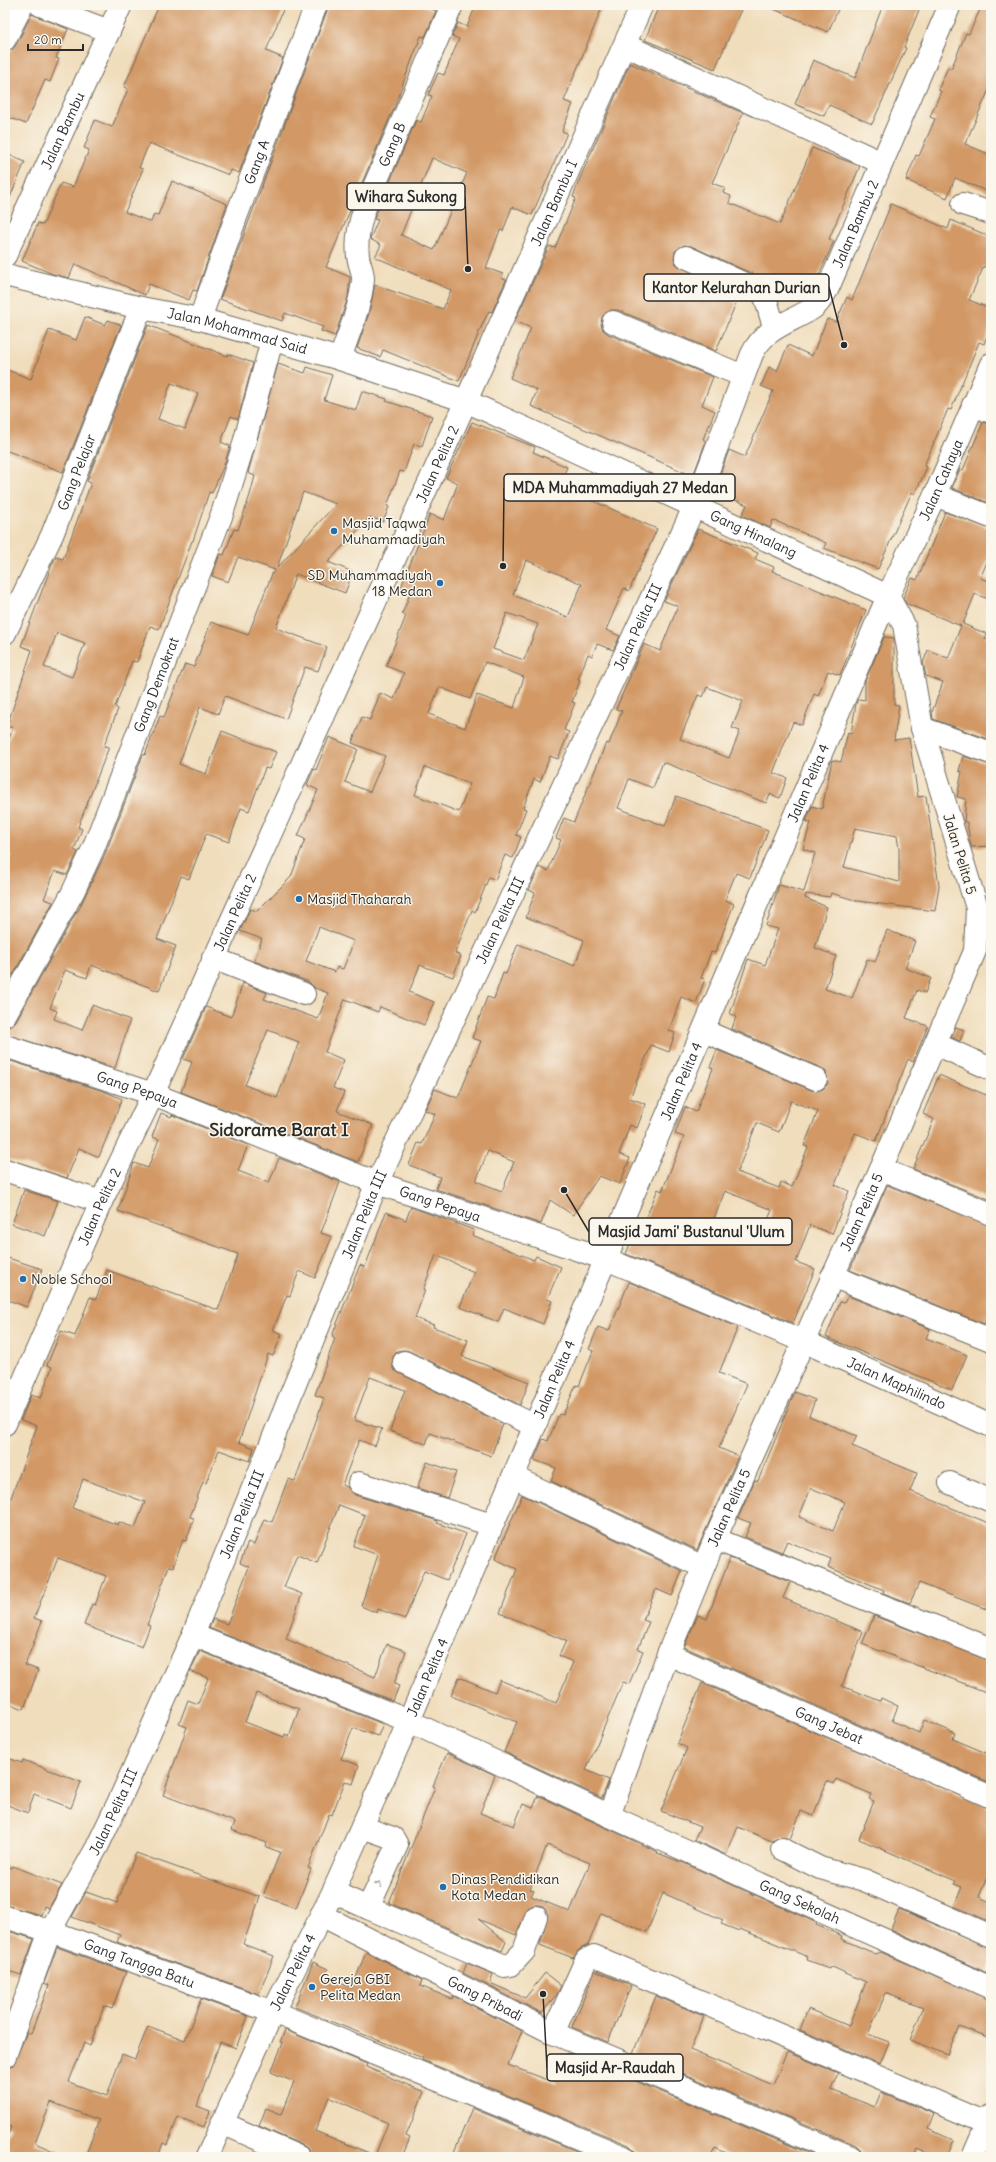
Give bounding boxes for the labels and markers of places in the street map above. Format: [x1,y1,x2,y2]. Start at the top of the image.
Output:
callout: Wihara Sukong [347,183,465,210]
callout: Kantor Kelurahan Durian [644,274,829,301]
callout: MDA Muhammadiyah 27 Medan [504,474,735,501]
place label: Masjid Taqwa Muhammadiyah [342,514,445,548]
marker: Masjid Taqwa Muhammadiyah [329,526,339,536]
place label: SD Muhammadiyah 18 Medan [308,566,432,600]
marker: SD Muhammadiyah 18 Medan [435,578,445,588]
place label: Masjid Thaharah [307,890,412,908]
marker: Masjid Thaharah [294,894,304,904]
callout: Masjid Jami' Bustanul 'Ulum [589,1218,792,1245]
place label: Noble School [31,1270,112,1288]
marker: Noble School [18,1274,28,1284]
place label: Dinas Pendidikan Kota Medan [451,1870,559,1904]
marker: Dinas Pendidikan Kota Medan [438,1882,448,1892]
place label: Gereja GBI Pelita Medan [320,1970,401,2004]
marker: Gereja GBI Pelita Medan [307,1982,317,1992]
callout: Masjid Ar-Raudah [547,2054,683,2081]

